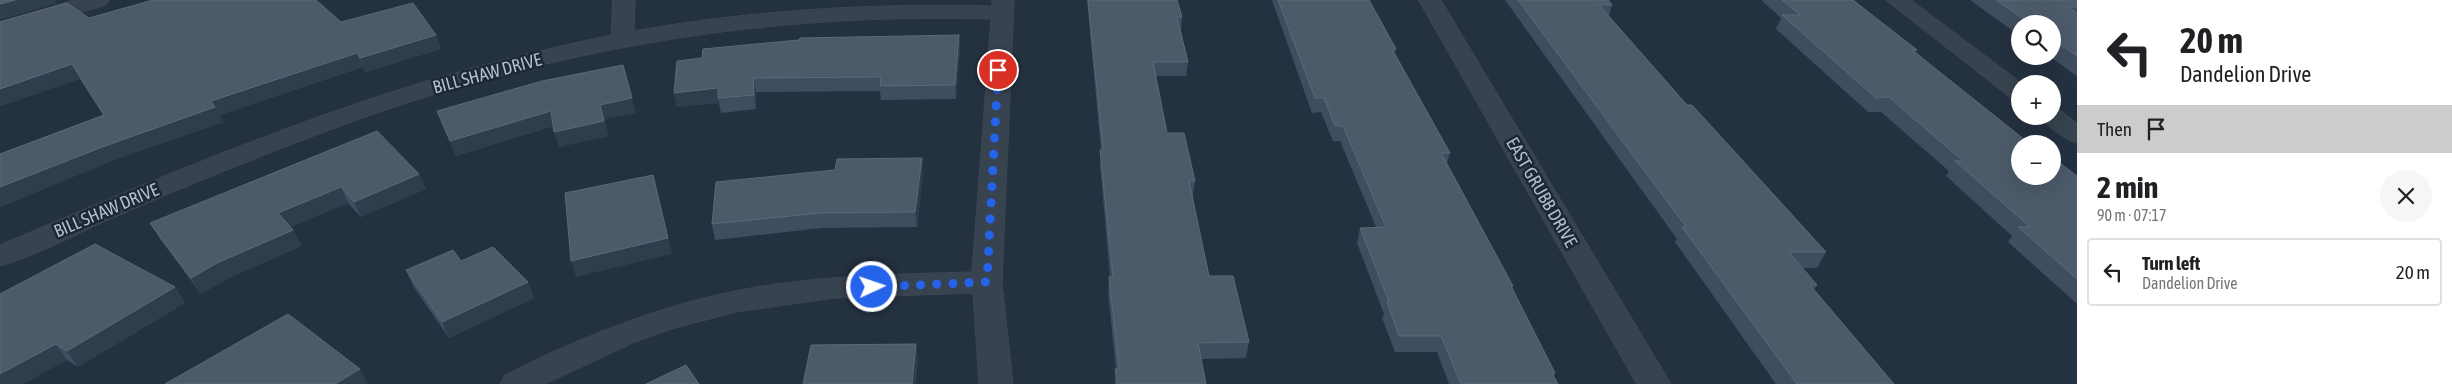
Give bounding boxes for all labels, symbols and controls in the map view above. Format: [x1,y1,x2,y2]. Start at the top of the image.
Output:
map controls [2011,15,2061,185]
button: search [2011,15,2061,65]
icon: left [2097,20,2162,85]
text: 20 m [2180,20,2243,60]
street label: BILL SHAW DRIVE [430,48,544,98]
pin [977,49,1019,91]
icon: arrive [984,56,1012,84]
text: Dandelion Drive [2180,61,2311,87]
button: + [2011,75,2061,125]
icon: arrive [2142,115,2170,143]
text: Then [2097,118,2132,140]
street label: EAST GRUBB DRIVE [1502,133,1582,251]
button: − [2011,135,2061,185]
text: 2 min [2097,170,2158,204]
button: close [2380,170,2432,222]
street label: BILL SHAW DRIVE [51,178,162,241]
text: 90 m · 07:17 [2097,206,2167,224]
text: Turn left [2142,252,2200,274]
icon: left [2099,258,2127,286]
position arrow [845,260,897,312]
text: 20 m [2396,261,2430,283]
text: Dandelion Drive [2142,274,2237,292]

